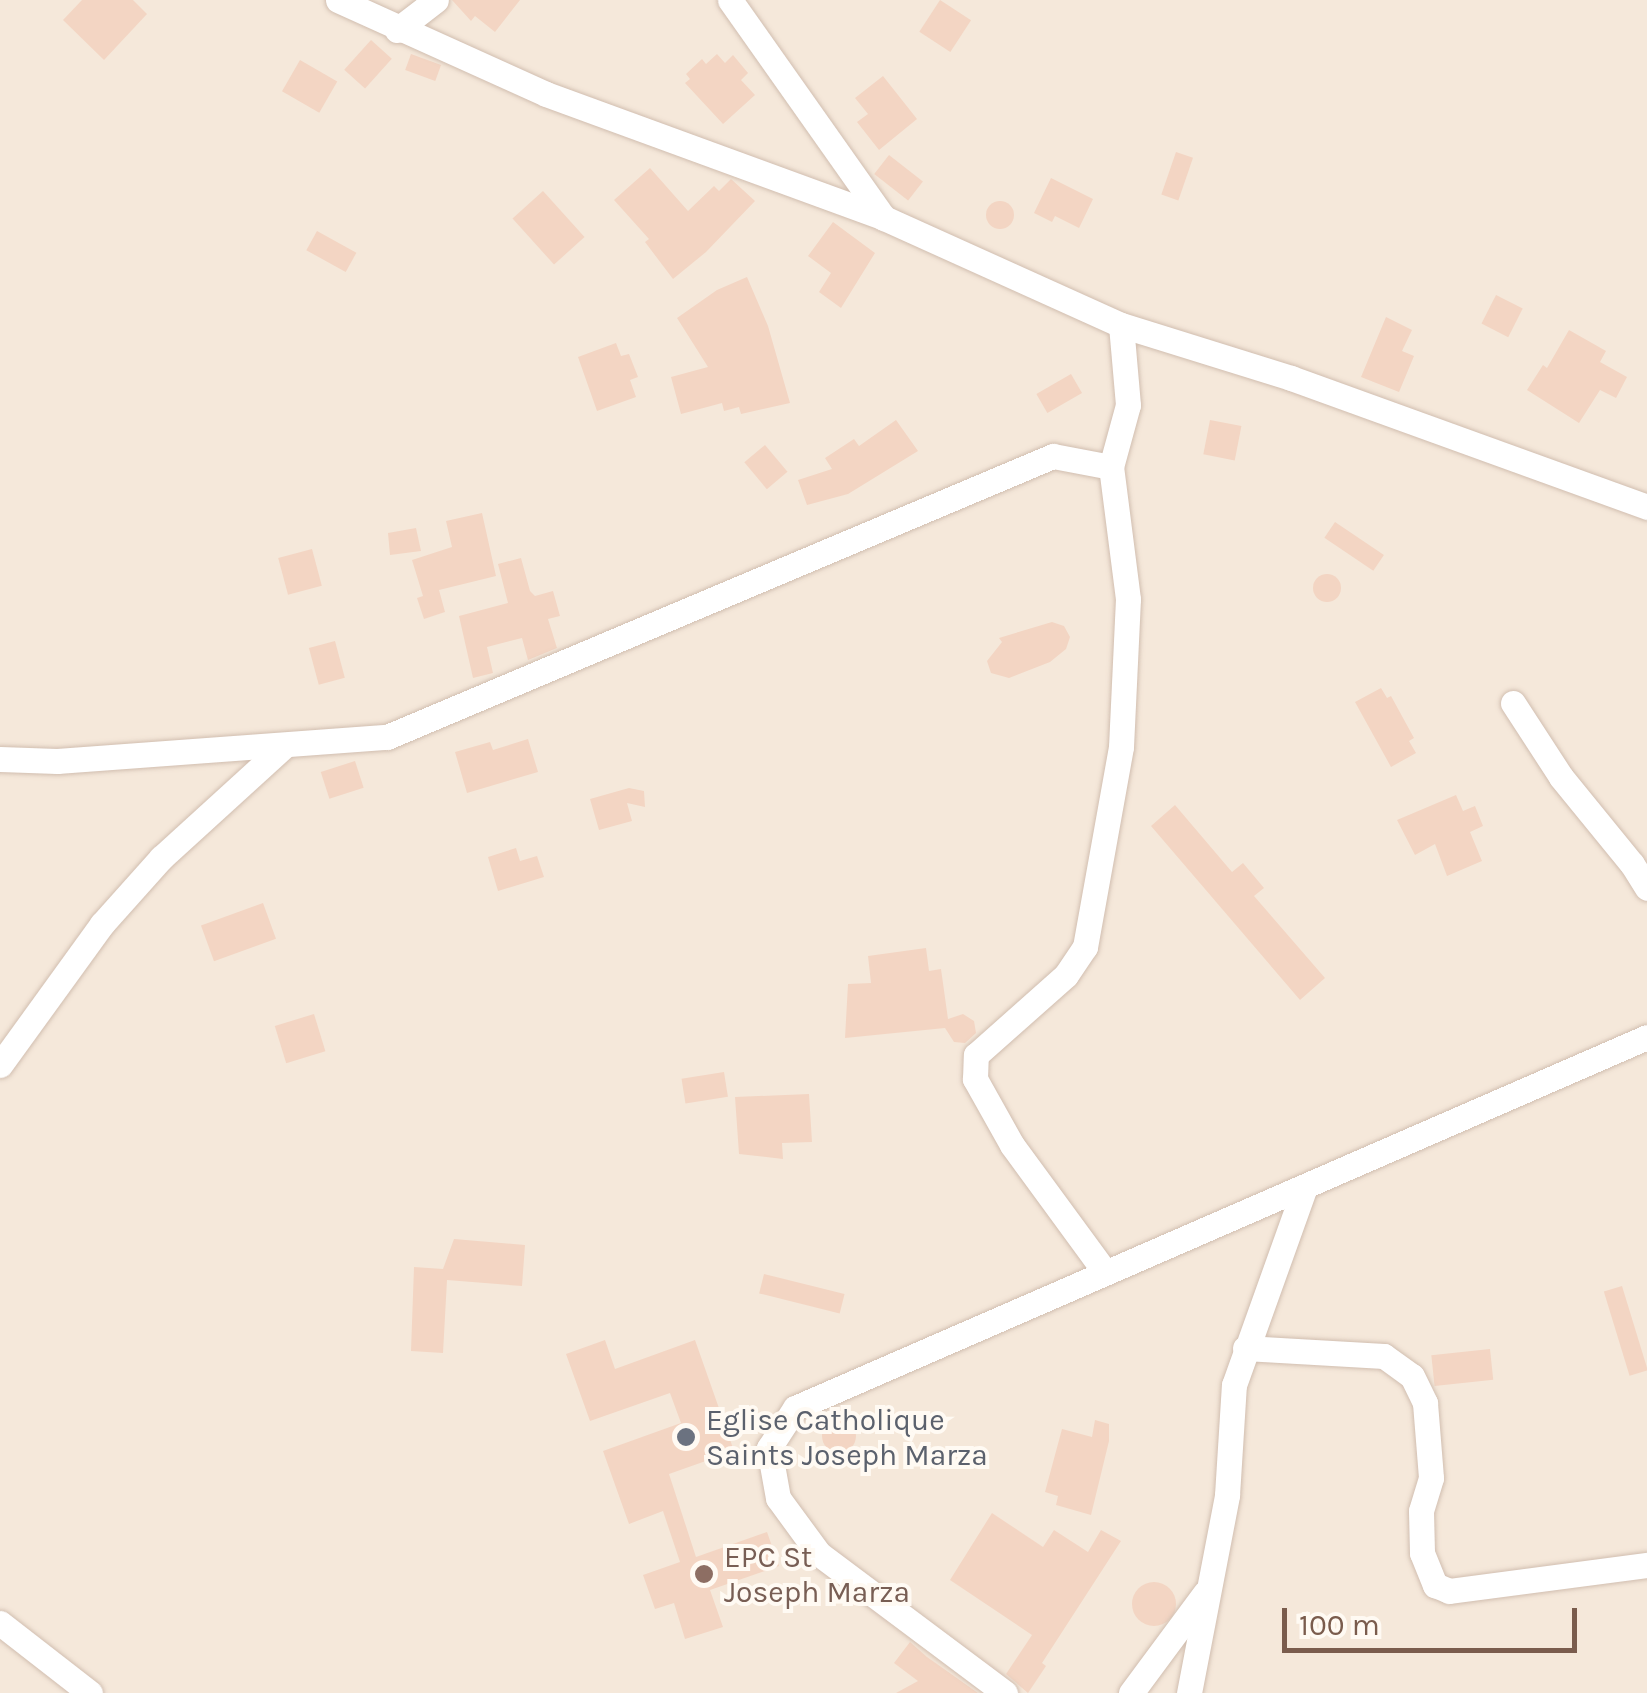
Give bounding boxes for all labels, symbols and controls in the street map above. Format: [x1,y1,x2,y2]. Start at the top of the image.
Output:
place label: Eglise Catholique Saints Joseph Marza [706,1402,988,1472]
marker: Eglise Catholique Saints Joseph Marza [675,1426,697,1448]
place label: EPC St Joseph Marza [724,1539,910,1610]
marker: EPC St Joseph Marza [693,1563,715,1585]
scale bar [1287,1588,1582,1650]
text: 100 m [1299,1607,1380,1643]

